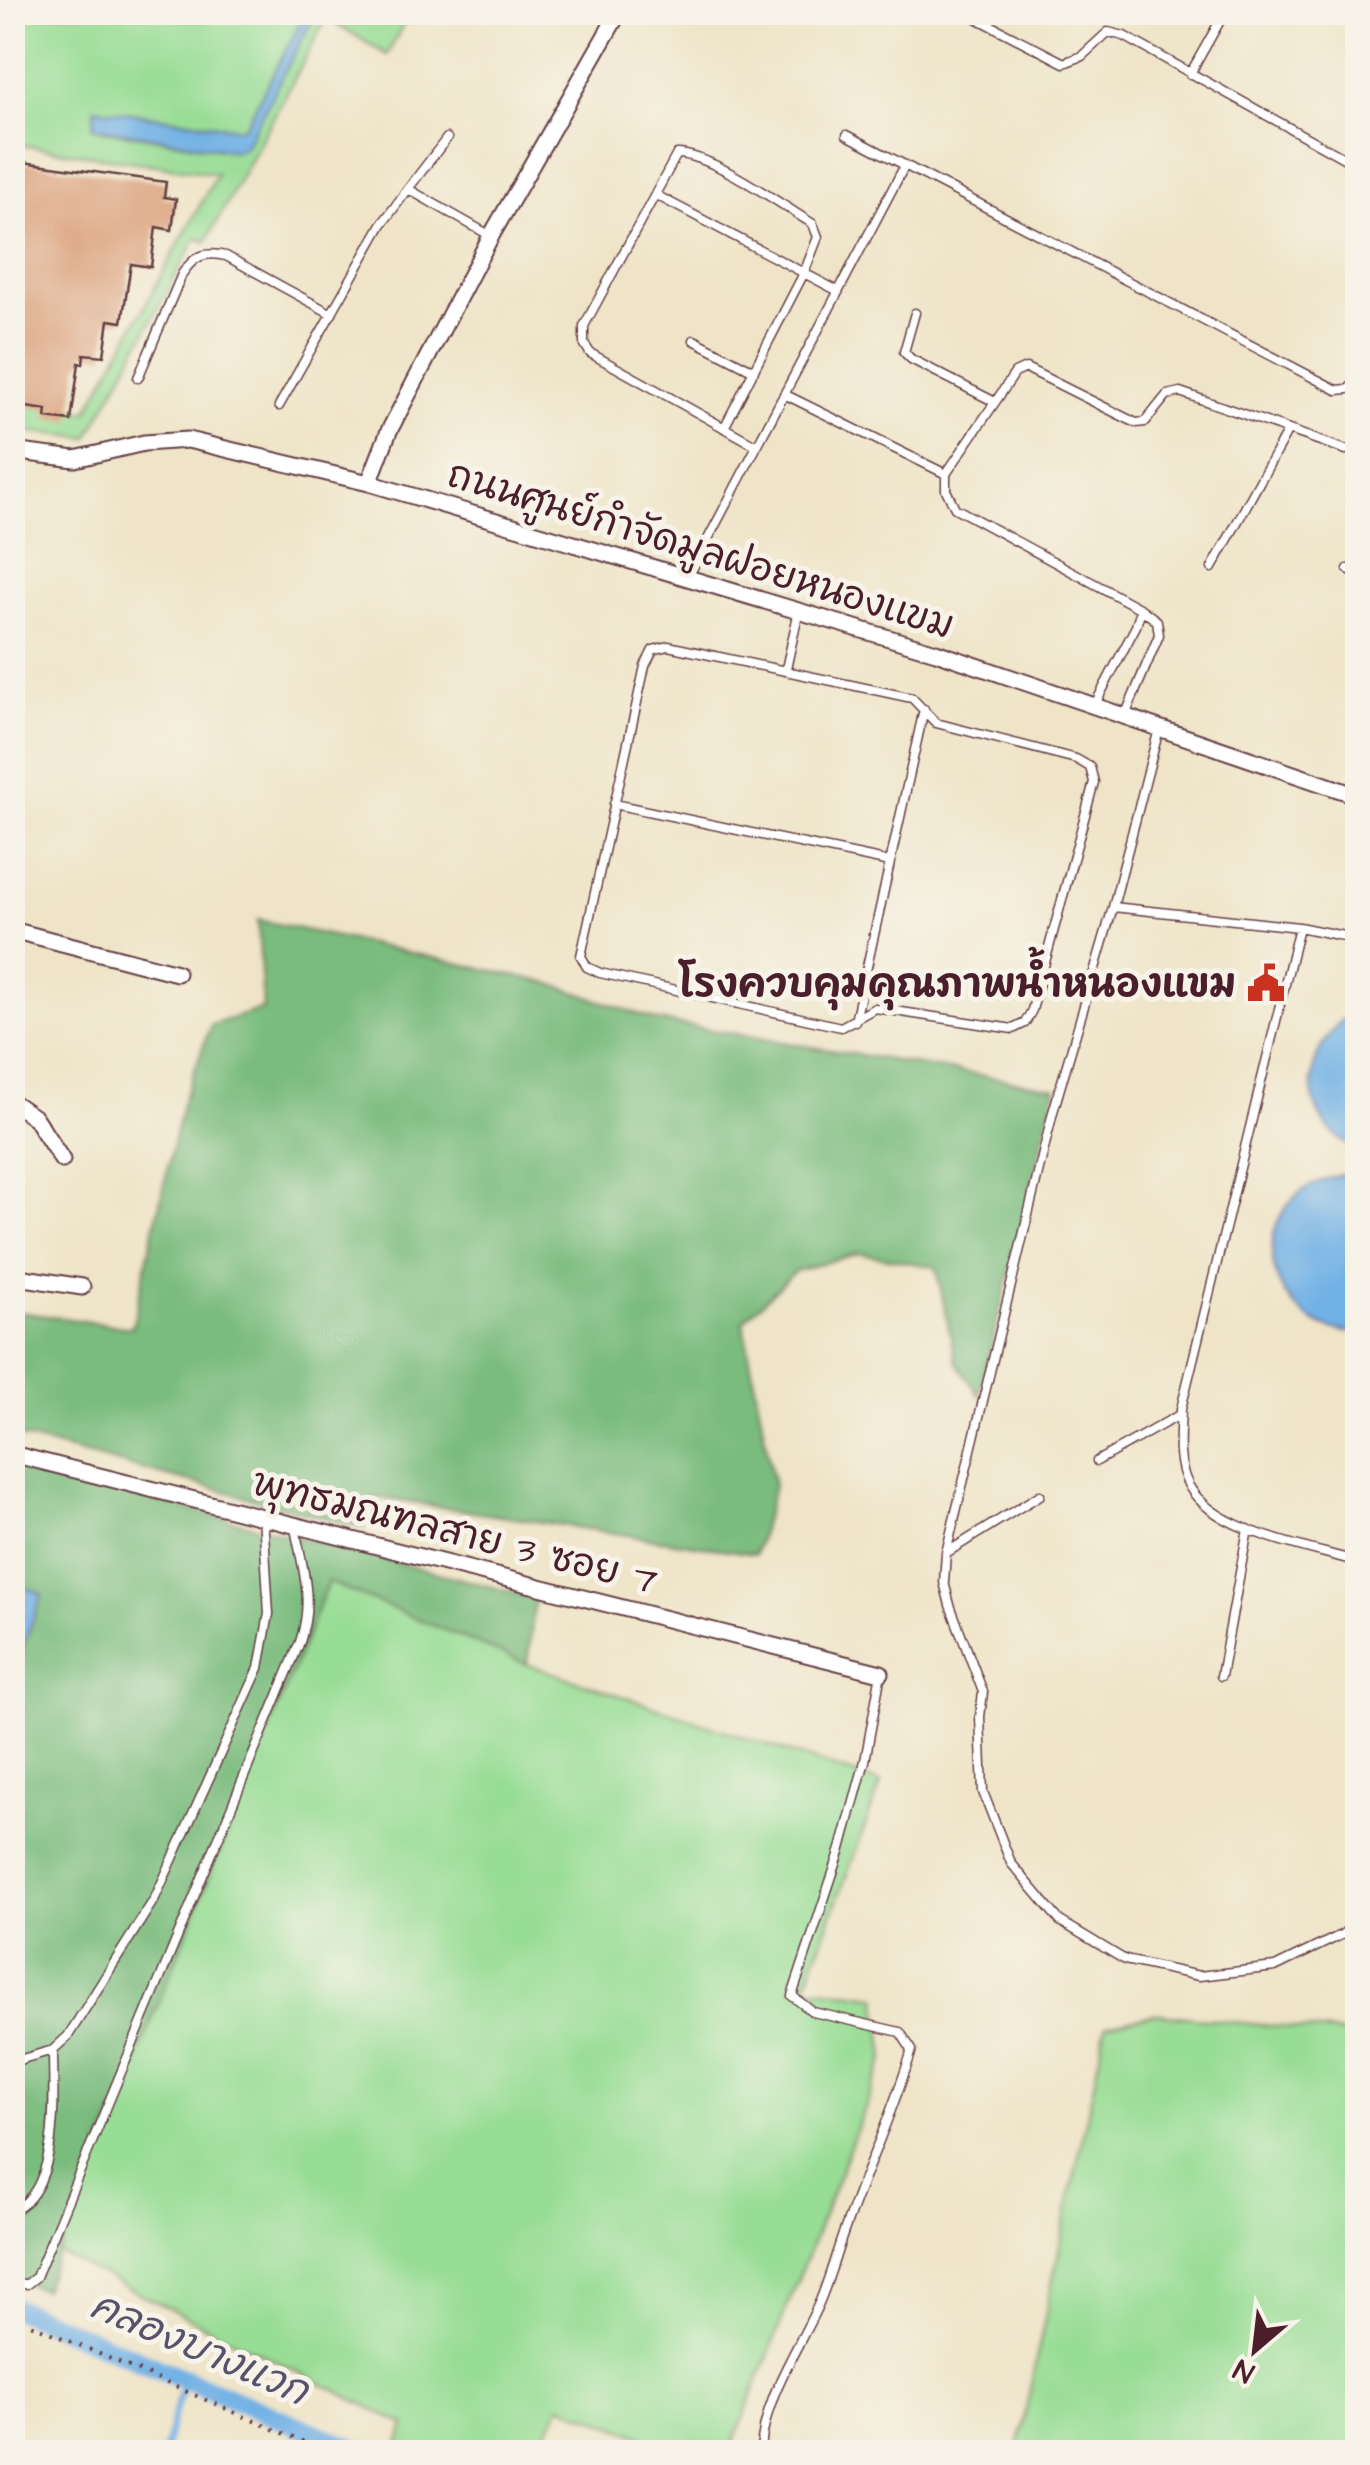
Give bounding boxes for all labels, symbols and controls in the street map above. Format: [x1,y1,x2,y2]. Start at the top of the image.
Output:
street label: ถนนศูนย์กำจัดมูลฝอยหนองแขม [441,449,960,653]
place label: โรงควบคุมคุณภาพน้ำหนองแขม [678,946,1236,1011]
public building icon: โรงควบคุมคุณภาพน้ำหนองแขม [1245,962,1287,1004]
street label: พุทธมณฑลสาย 3 ซอย 7 [247,1457,663,1608]
water label: คลองบางแวก [82,2279,318,2421]
north arrow [1205,2300,1305,2400]
text: N [1227,2349,1261,2392]

